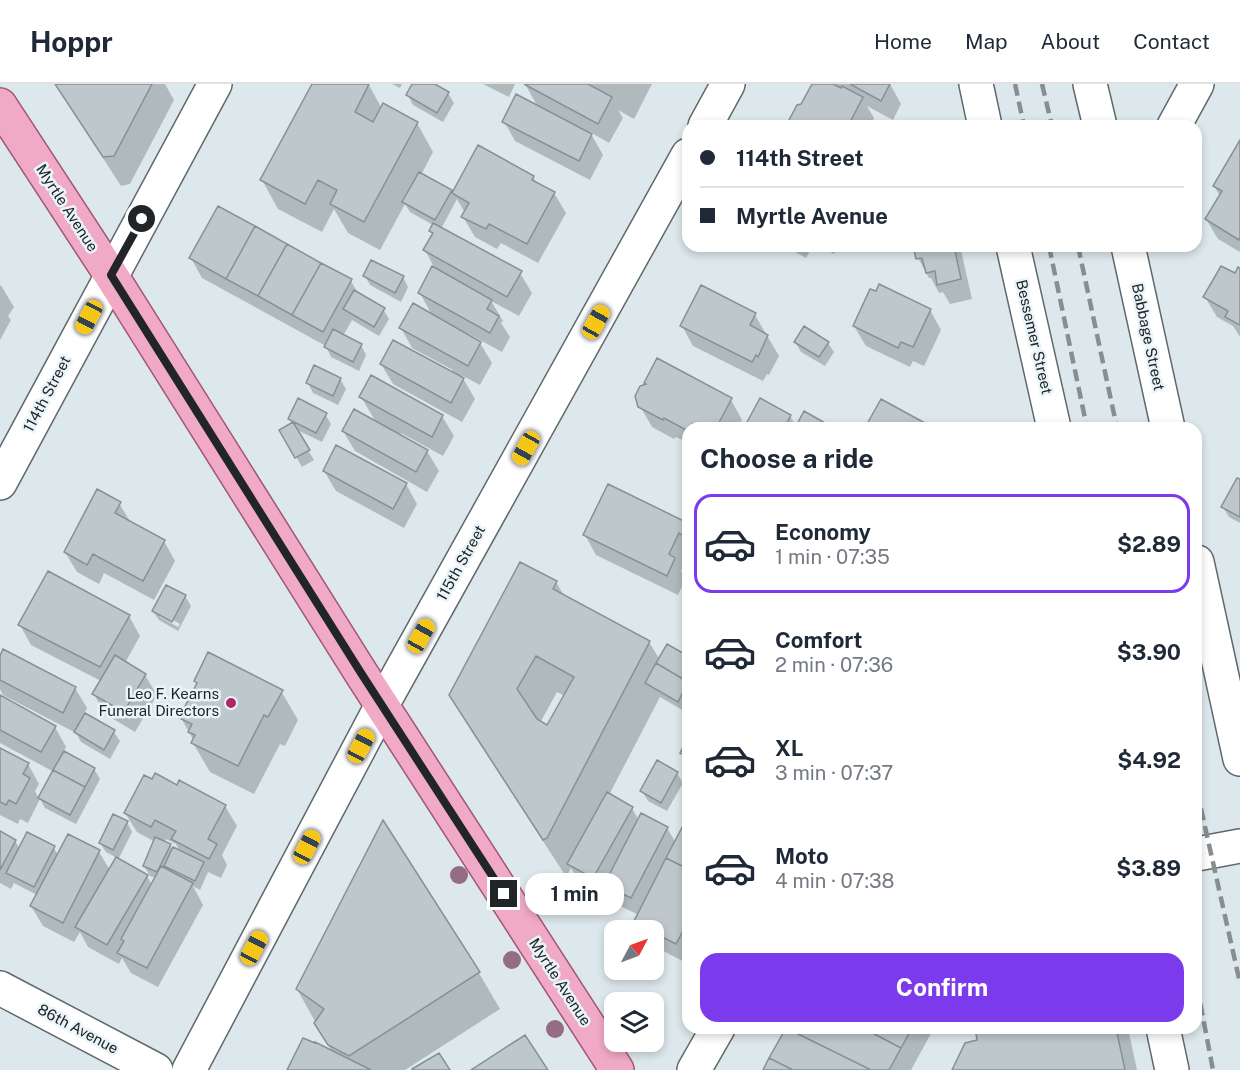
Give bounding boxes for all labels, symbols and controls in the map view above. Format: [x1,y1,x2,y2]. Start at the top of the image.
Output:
text: Hoppr [30,25,113,58]
text: Home [874,29,932,54]
text: Map [965,29,1008,54]
text: About [1041,29,1100,54]
text: Contact [1133,29,1210,54]
text: 114th Street [736,145,864,171]
street label: Myrtle Avenue [33,161,102,255]
text: Myrtle Avenue [736,203,888,229]
route start [128,205,155,232]
street label: Bessemer Street [1013,278,1056,396]
street label: Babbage Street [1129,282,1168,392]
car [73,297,105,337]
car [579,302,613,342]
street label: 114th Street [19,353,74,435]
car [509,428,543,468]
text: Choose a ride [700,442,874,474]
icon: car [703,517,757,571]
text: Economy [775,519,871,545]
street label: 115th Street [433,522,488,604]
text: $2.89 [1117,531,1181,557]
text: 1 min · 07:35 [775,545,890,569]
car [404,616,438,656]
icon: car [703,625,757,679]
text: Comfort [775,627,862,653]
text: $3.90 [1117,639,1181,665]
text: 2 min · 07:36 [775,653,893,677]
place label: Leo F. Kearns Funeral Directors [98,685,219,719]
marker: Leo F. Kearns Funeral Directors [224,696,238,710]
car [345,726,377,766]
icon: car [703,733,757,787]
text: XL [775,735,803,761]
text: $4.92 [1117,747,1181,773]
text: 3 min · 07:37 [775,761,893,785]
car [291,827,323,867]
icon: car [703,841,757,895]
text: Moto [775,843,829,869]
text: $3.89 [1116,855,1181,881]
text: 4 min · 07:38 [775,869,894,893]
callout: 1 min [525,873,624,915]
route end [490,880,517,907]
text: 1 min [550,882,599,906]
north arrow [604,920,664,980]
map controls [604,920,664,1052]
car [238,928,270,968]
street label: Myrtle Avenue [526,935,595,1029]
button: Confirm [700,953,1184,1022]
button: layers [604,992,664,1052]
street label: 86th Avenue [35,1000,121,1057]

